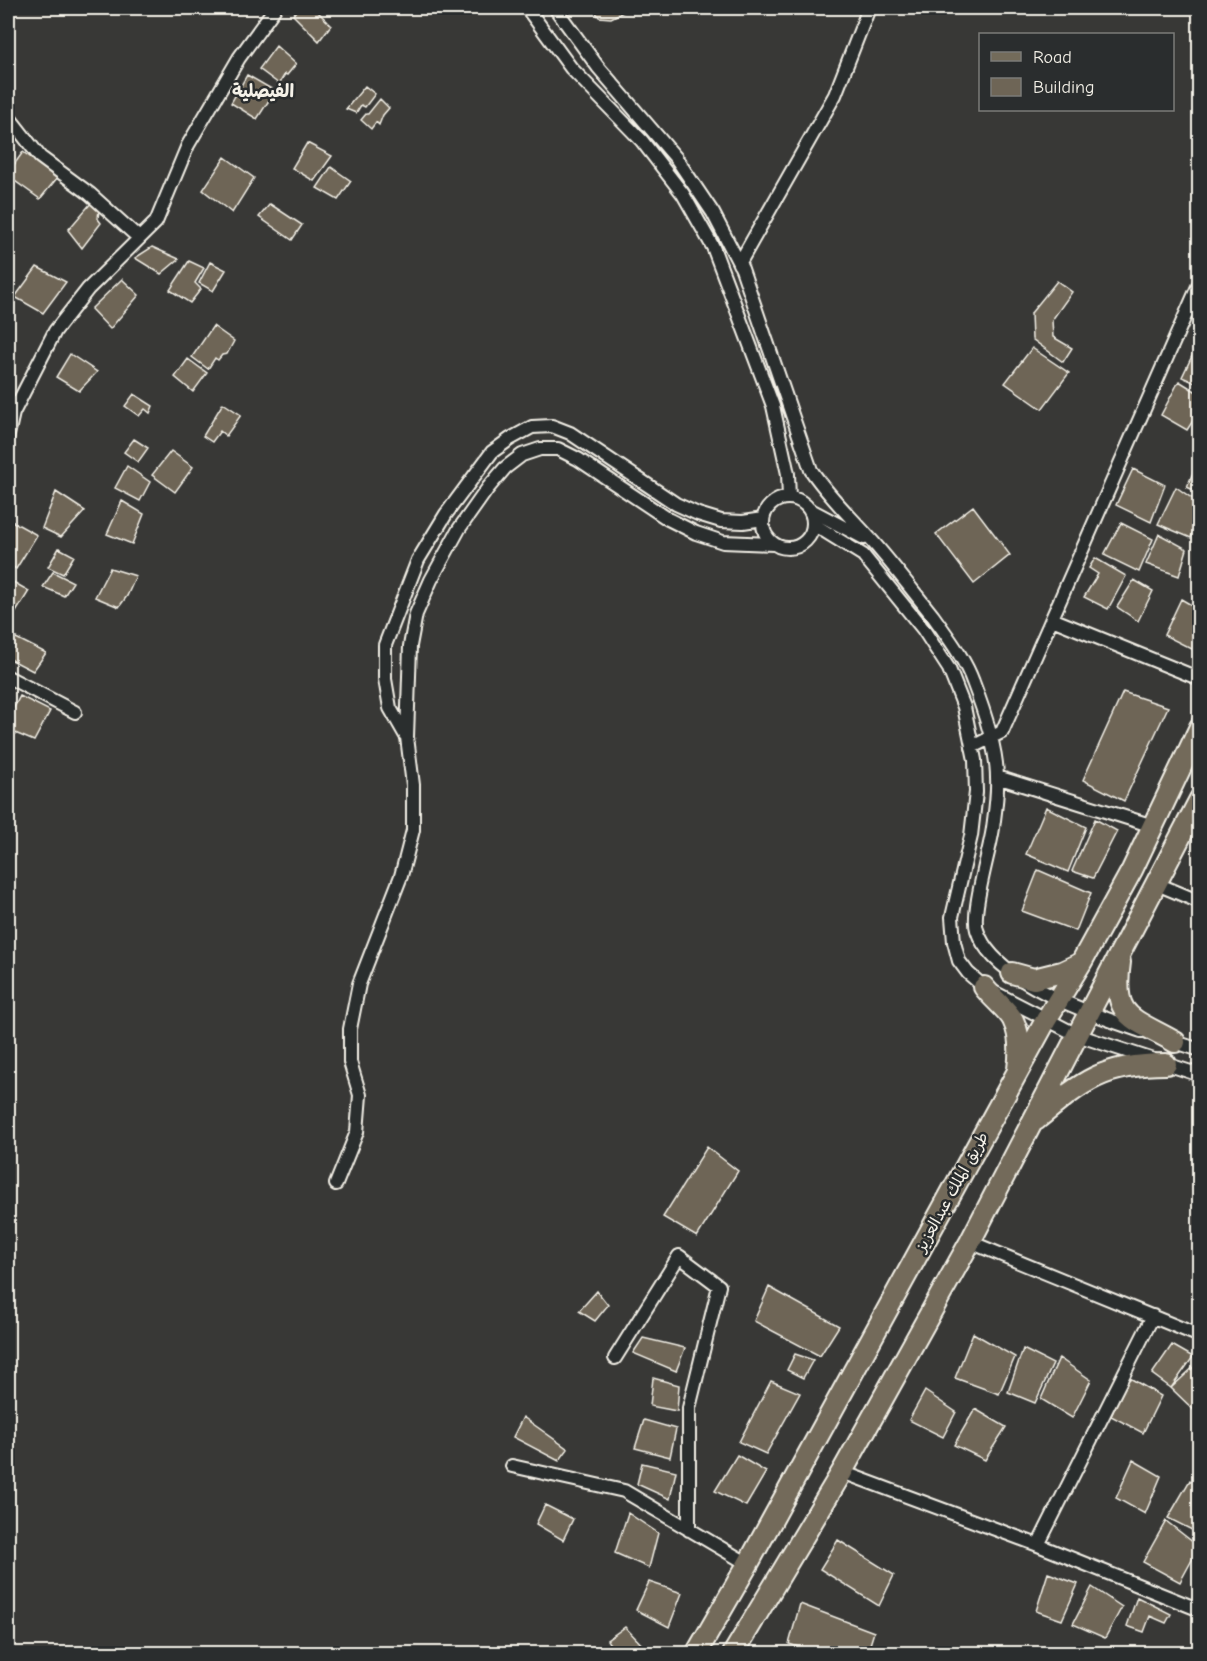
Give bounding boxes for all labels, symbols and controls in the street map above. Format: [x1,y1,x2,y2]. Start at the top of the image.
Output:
legend [979,33,1174,111]
text: Road [1033,47,1072,68]
text: Building [1033,77,1095,98]
district label: الفيصلية [232,81,294,102]
street label: طريق الملك عبدالعزيز [911,1129,992,1257]

